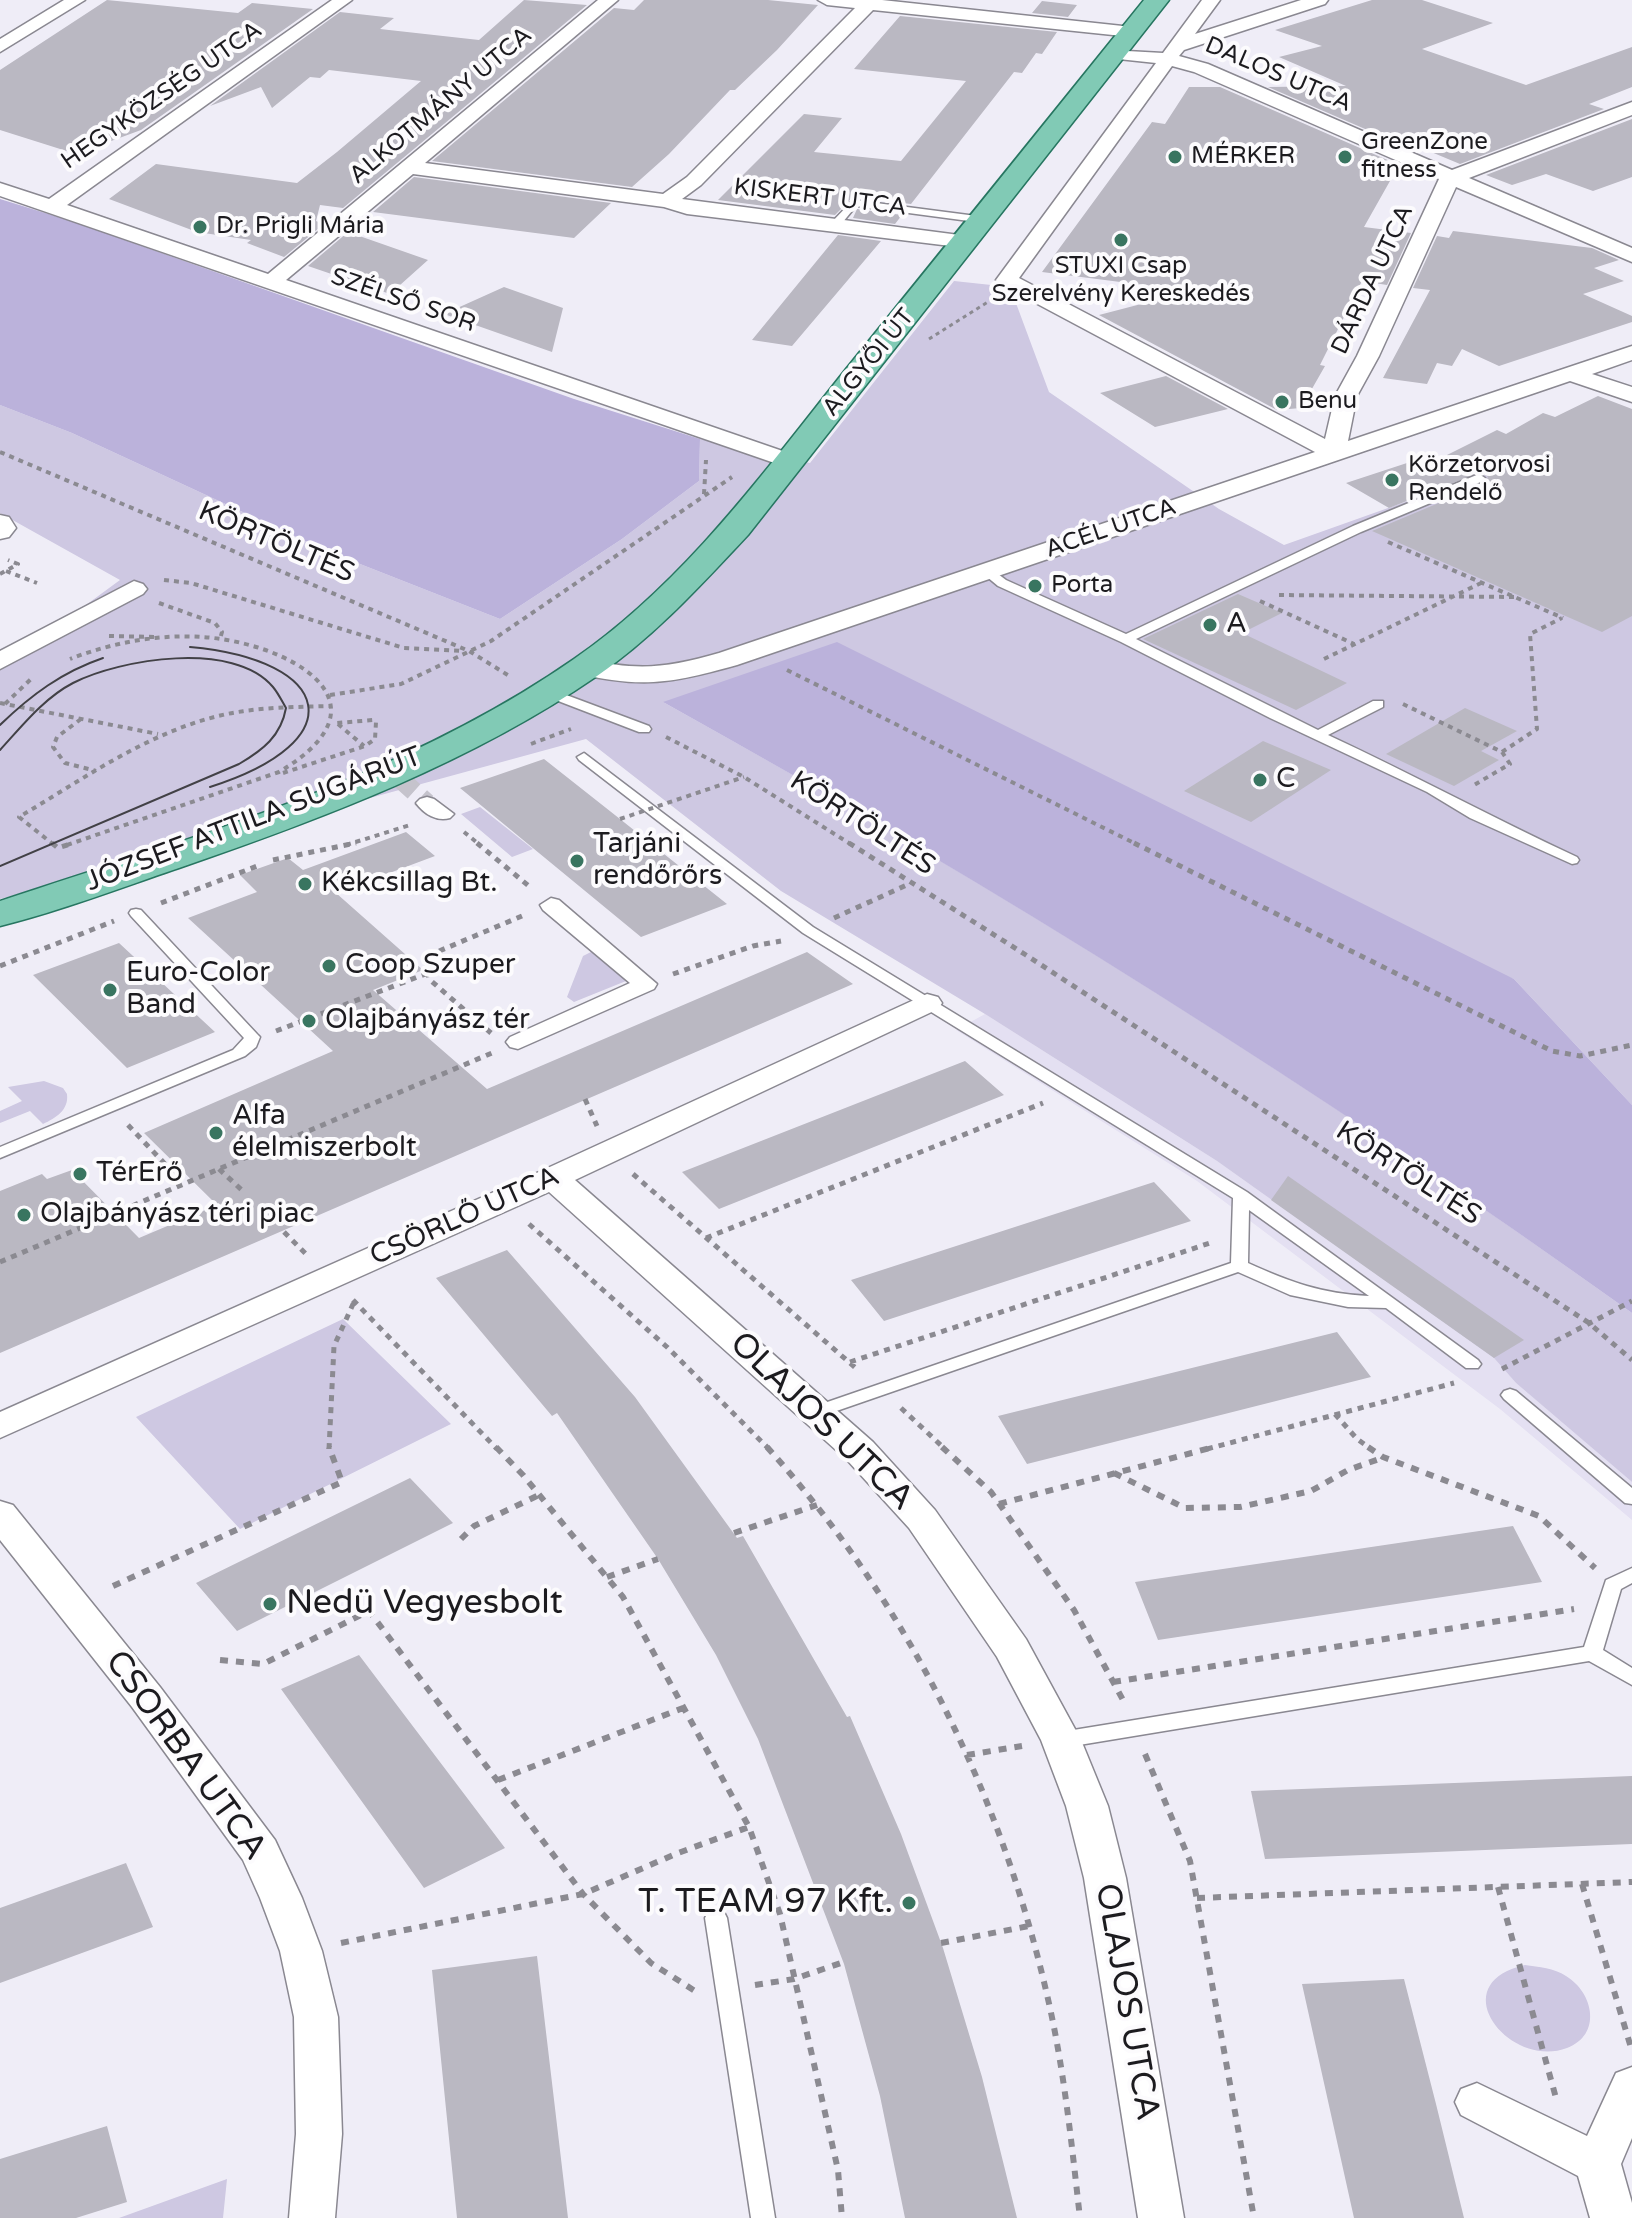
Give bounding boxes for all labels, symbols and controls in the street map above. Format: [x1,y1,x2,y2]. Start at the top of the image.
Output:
street label: HEGYKÖZSÉG UTCA [56,16,268,176]
street label: ALKOTMÁNY UTCA [344,21,538,191]
street label: DALOS UTCA [1200,31,1356,119]
place label: GreenZone fitness [1361,129,1488,185]
place label: MÉRKER [1191,143,1295,171]
marker: MÉRKER [1166,148,1184,166]
marker: GreenZone fitness [1336,148,1354,166]
street label: KISKERT UTCA [732,173,908,223]
street label: DÁRDA UTCA [1326,201,1420,359]
place label: Dr. Prigli Mária [216,213,385,241]
marker: Dr. Prigli Mária [191,218,209,236]
marker: STUXI Csap Szerelvény Kereskedés [1112,231,1130,249]
place label: STUXI Csap Szerelvény Kereskedés [992,253,1250,309]
street label: SZÉLSŐ SOR [327,263,479,339]
street label: ALGYŐI ÚT [817,303,921,423]
place label: Benu [1298,388,1357,416]
marker: Benu [1273,393,1291,411]
place label: Körzetorvosi Rendelő [1408,452,1551,508]
marker: Körzetorvosi Rendelő [1383,471,1401,489]
street label: ACÉL UTCA [1042,493,1180,565]
street label: KÖRTÖLTÉS [193,495,359,591]
place label: Porta [1051,572,1113,600]
marker: Porta [1026,577,1044,595]
place label: A [1226,608,1247,642]
marker: A [1201,616,1219,634]
street label: JÓZSEF ATTILA SUGÁRÚT [81,740,427,900]
place label: C [1276,763,1295,797]
street label: KÖRTÖLTÉS [783,765,941,883]
marker: C [1251,771,1269,789]
place label: Tarjáni rendőrőrs [593,828,722,894]
marker: Tarjáni rendőrőrs [568,852,586,870]
place label: Kékcsillag Bt. [321,867,498,901]
marker: Kékcsillag Bt. [296,875,314,893]
place label: Coop Szuper [345,949,515,983]
place label: Euro-Color Band [126,957,270,1023]
marker: Coop Szuper [320,957,338,975]
marker: Euro-Color Band [101,981,119,999]
place label: Olajbányász tér [325,1004,530,1038]
marker: Olajbányász tér [300,1012,318,1030]
place label: Alfa élelmiszerbolt [232,1100,417,1166]
street label: KÖRTÖLTÉS [1329,1115,1487,1233]
marker: Alfa élelmiszerbolt [207,1124,225,1142]
place label: TérErő [96,1157,183,1191]
street label: CSÖRLŐ UTCA [365,1160,565,1274]
marker: TérErő [71,1165,89,1183]
place label: Olajbányász téri piac [40,1198,314,1232]
marker: Olajbányász téri piac [15,1206,33,1224]
street label: OLAJOS UTCA [721,1324,921,1520]
place label: Nedü Vegyesbolt [286,1584,563,1624]
marker: Nedü Vegyesbolt [261,1595,279,1613]
street label: CSORBA UTCA [95,1643,275,1869]
street label: OLAJOS UTCA [1085,1880,1167,2124]
place label: T. TEAM 97 Kft. [638,1883,893,1923]
marker: T. TEAM 97 Kft. [900,1894,918,1912]

